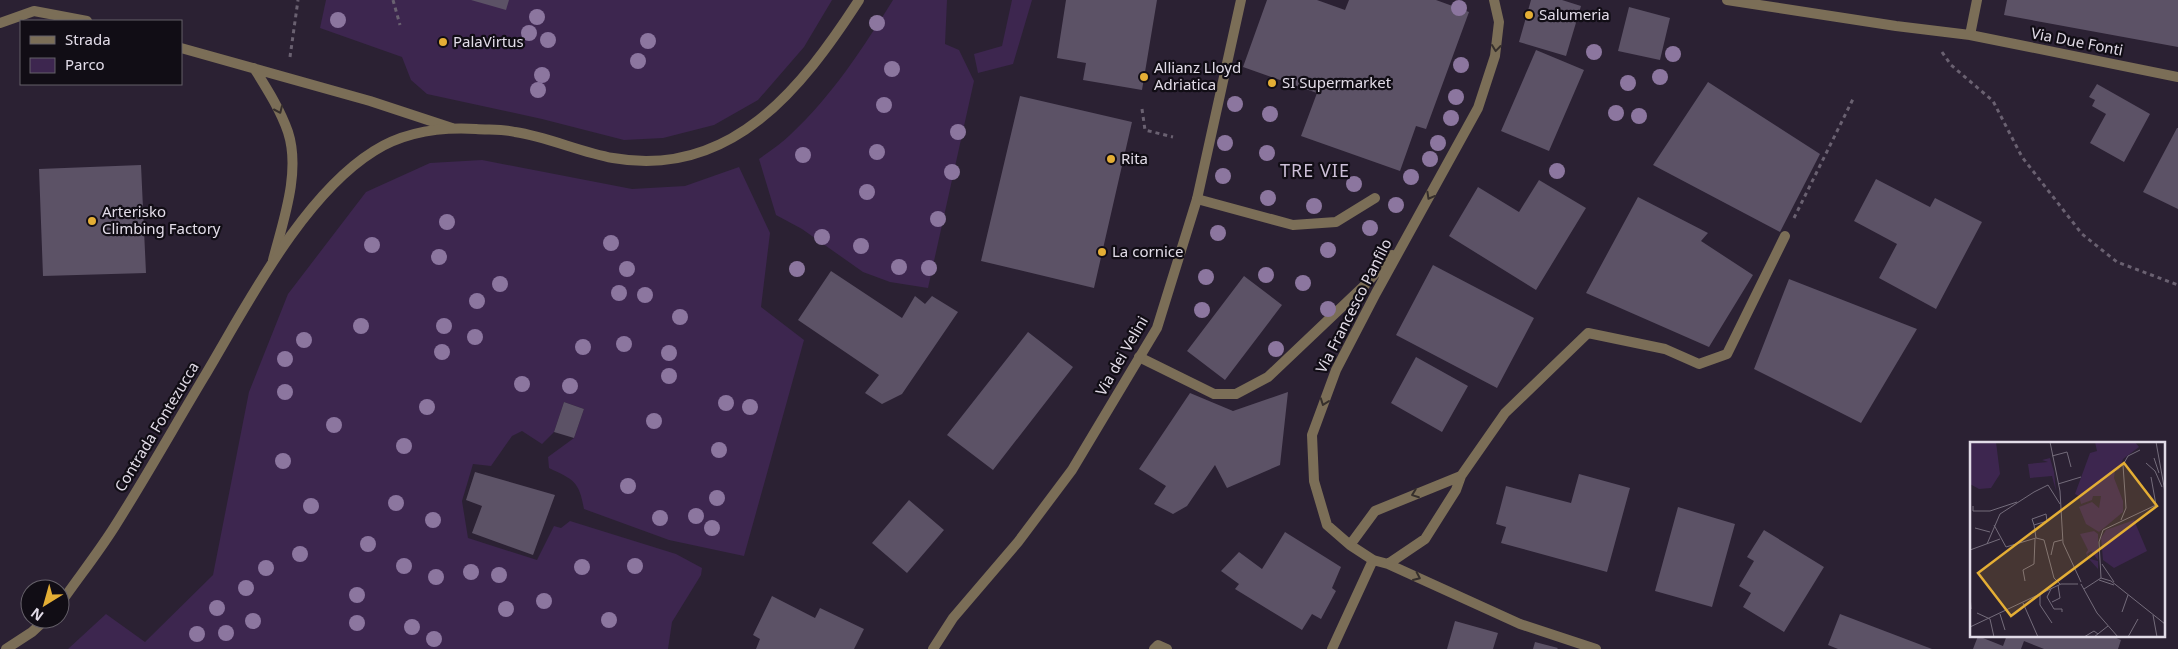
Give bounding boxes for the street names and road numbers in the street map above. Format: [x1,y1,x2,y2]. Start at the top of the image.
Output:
street label: Via Due Fonti [2030,22,2125,60]
street label: Via Francesco Panfilo [1311,235,1396,376]
street label: Via dei Velini [1090,312,1152,399]
street label: Contrada Fontezucca [109,358,203,495]

